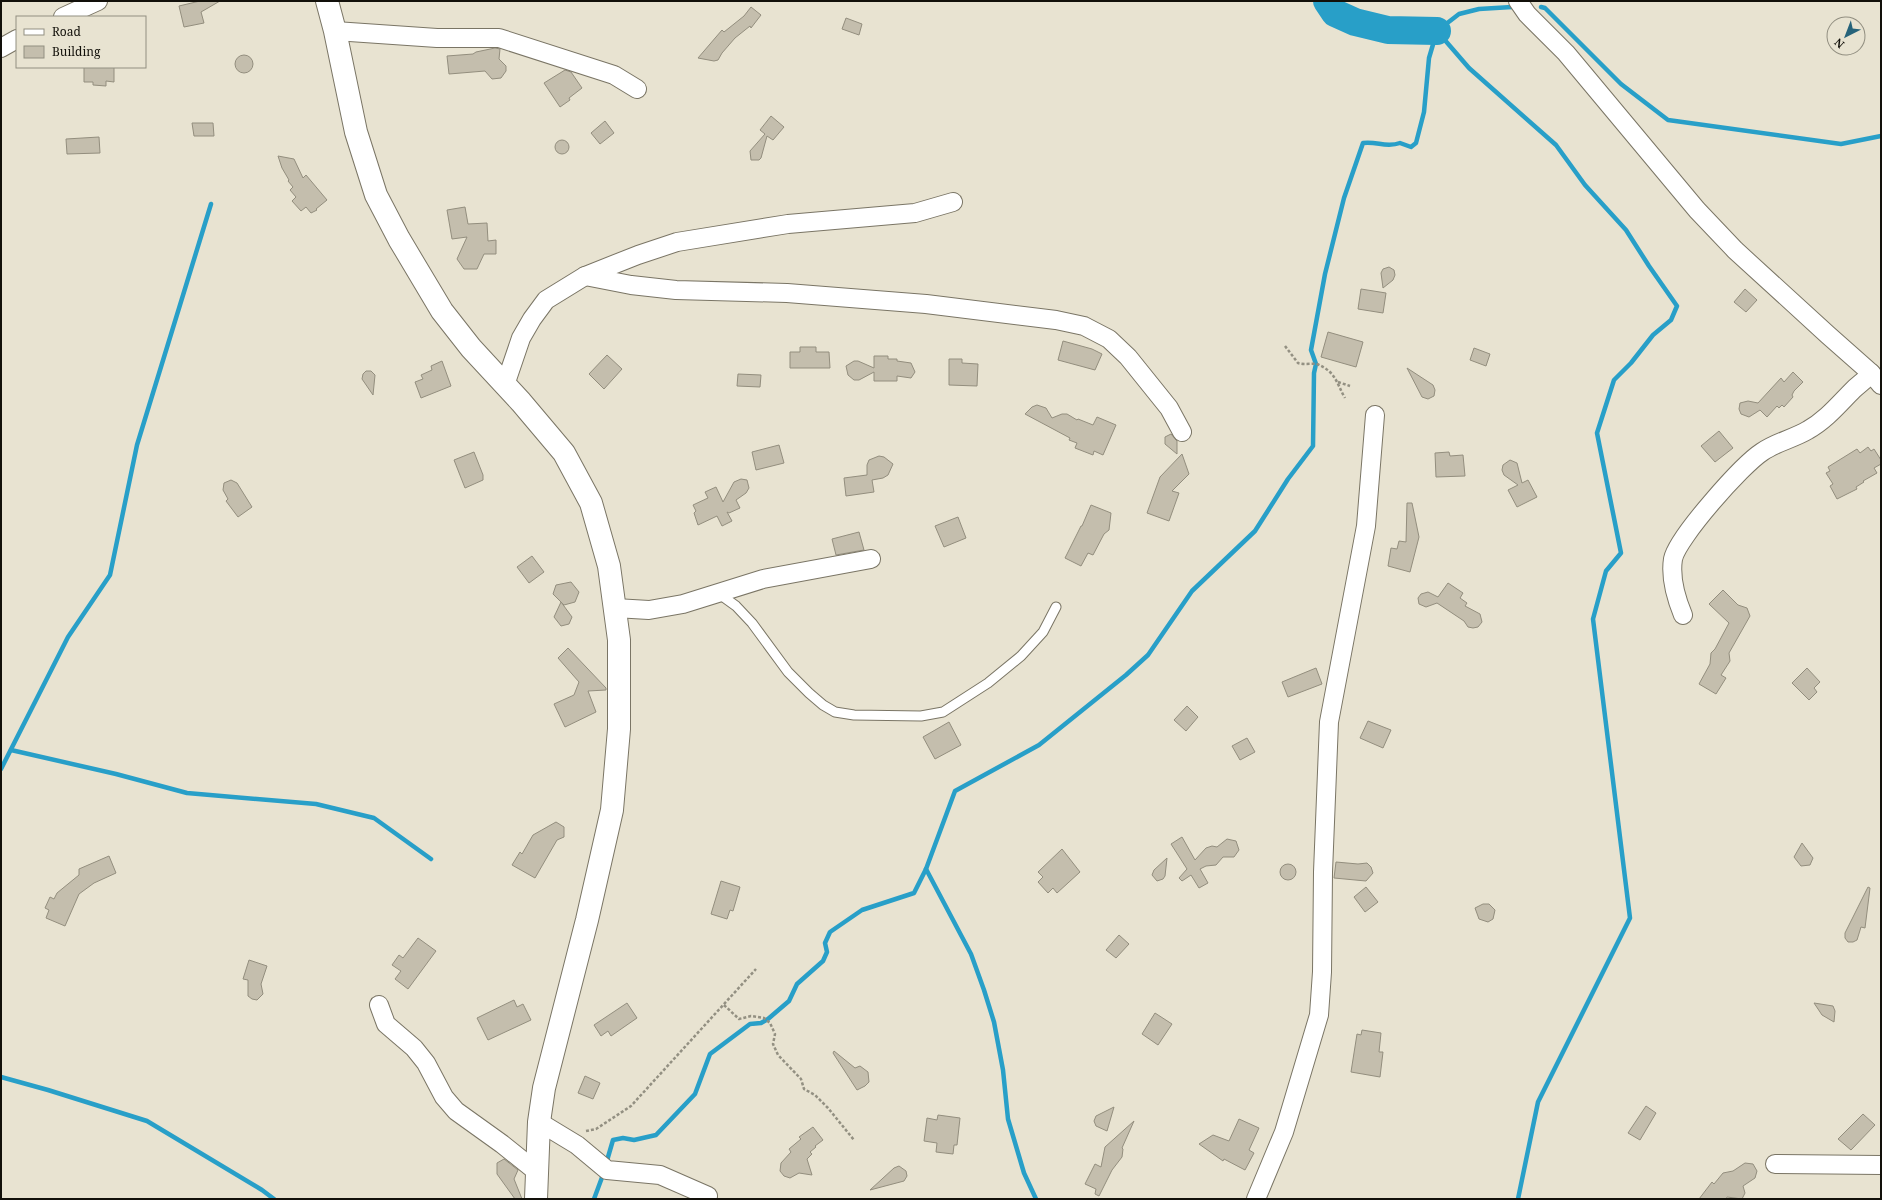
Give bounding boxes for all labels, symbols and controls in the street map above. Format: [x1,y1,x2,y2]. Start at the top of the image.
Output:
legend [16,16,146,68]
north arrow [1826,16,1866,56]
text: Road [52,23,82,40]
text: N [1830,35,1847,52]
text: Building [52,43,101,60]

